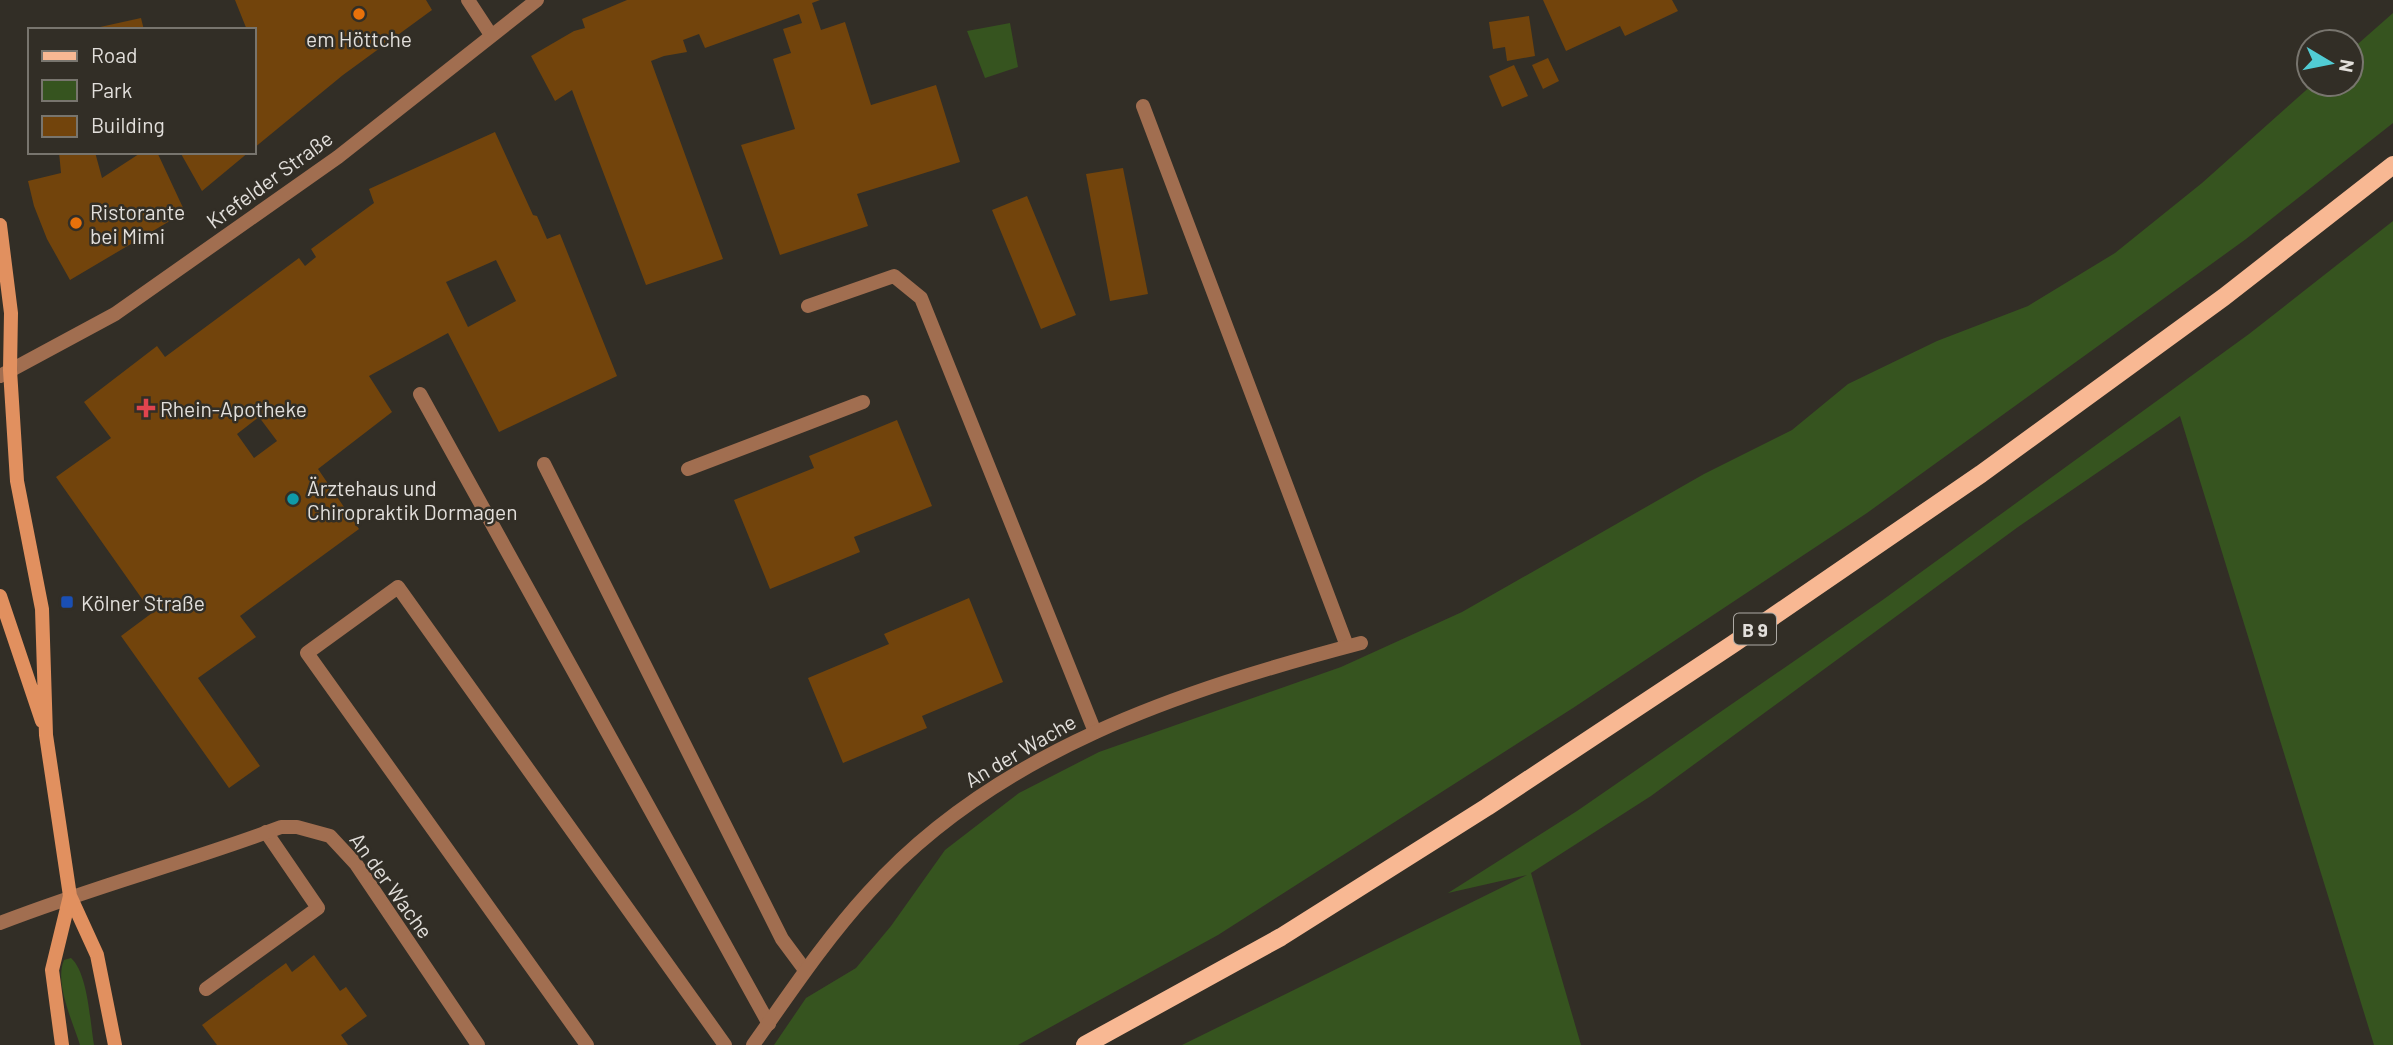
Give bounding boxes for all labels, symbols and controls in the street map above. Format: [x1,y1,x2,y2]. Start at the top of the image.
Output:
marker: em Höttche [351,6,367,22]
place label: em Höttche [306,26,412,51]
legend [28,28,256,154]
north arrow [2295,28,2365,98]
text: Road [91,42,137,67]
text: N [2335,58,2360,74]
text: Park [91,77,132,102]
text: Building [91,112,165,137]
street label: Krefelder Straße [201,125,337,233]
place label: Ristorante bei Mimi [90,199,185,248]
marker: Ristorante bei Mimi [68,215,84,231]
place label: Rhein-Apotheke [160,396,307,421]
marker: Rhein-Apotheke [138,400,154,416]
place label: Ärztehaus und Chiropraktik Dormagen [307,475,517,524]
marker: Ärztehaus und Chiropraktik Dormagen [285,491,301,507]
place label: Kölner Straße [81,590,205,615]
marker: Kölner Straße [59,594,75,610]
road number: B 9 [1734,614,1776,644]
street label: An der Wache [960,708,1080,792]
street label: An der Wache [345,827,439,943]

